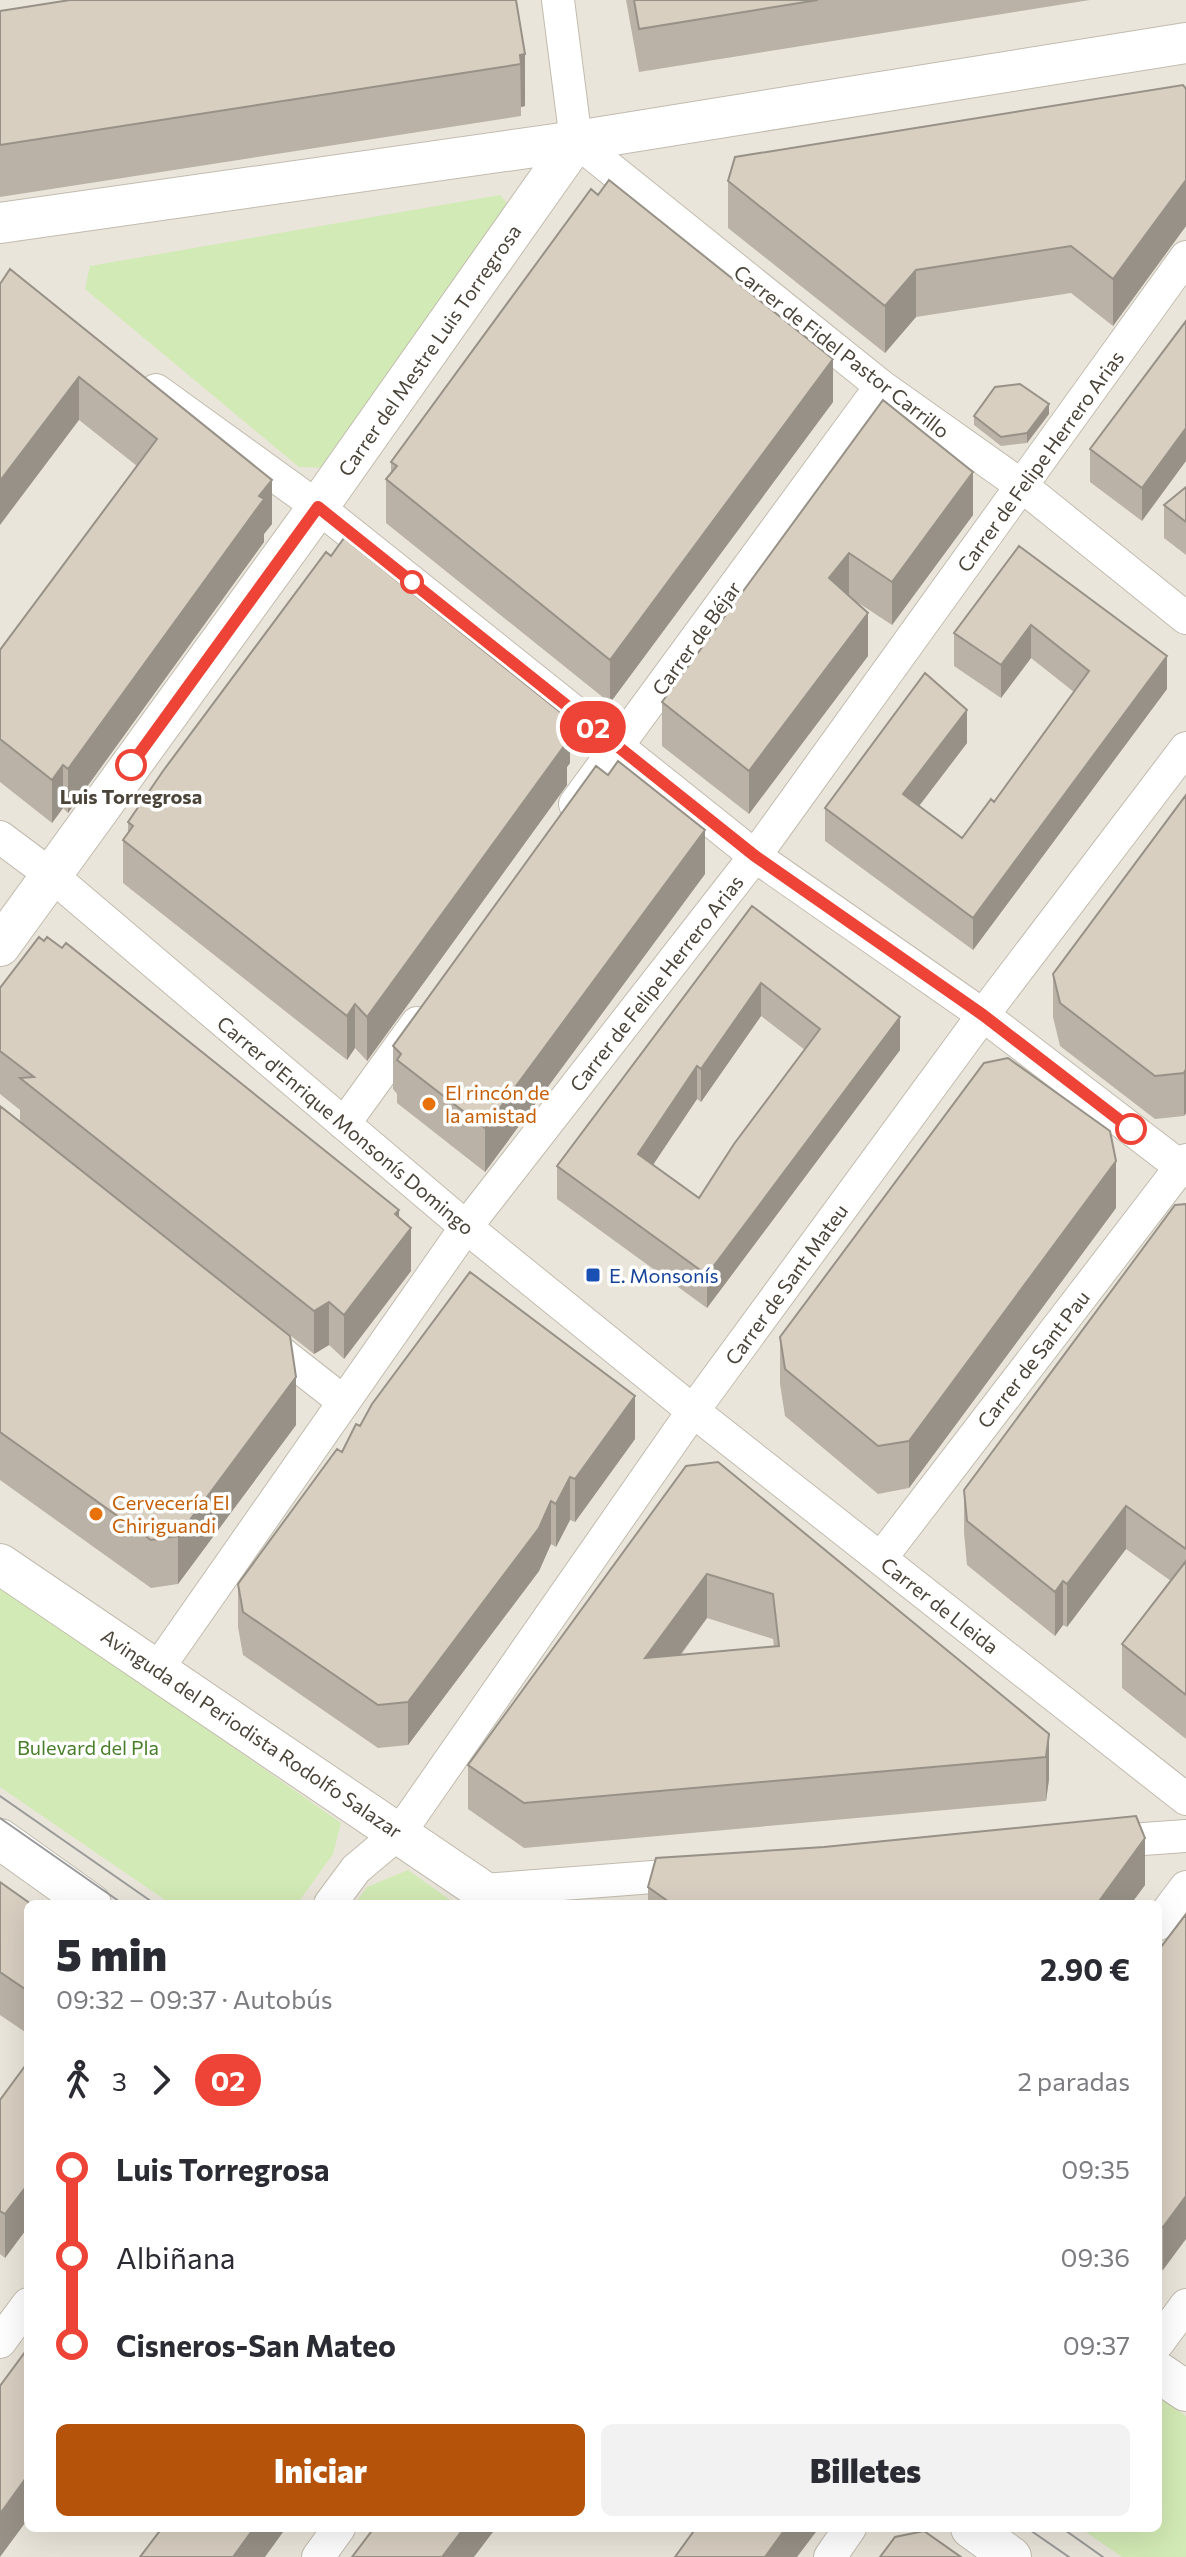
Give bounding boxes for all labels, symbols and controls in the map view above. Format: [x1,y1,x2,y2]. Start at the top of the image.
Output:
street label: Carrer del Mestre Luis Torregrosa [333,219,525,481]
street label: Carrer de Fidel Pastor Carrillo [729,259,955,443]
street label: Carrer de Felipe Herrero Arias [952,346,1128,576]
unlabelled marker [401,571,423,593]
street label: Carrer de Béjar [647,576,745,700]
line badge: 02 [557,701,629,753]
text: 02 [576,710,610,744]
marker: Luis Torregrosa [116,750,146,780]
place label: Luis Torregrosa [60,784,202,808]
street label: Carrer de Felipe Herrero Arias [564,870,748,1096]
street label: Carrer d'Enrique Monsonís Domingo [213,1010,479,1240]
place label: El rincón de la amistad [445,1080,550,1127]
marker: El rincón de la amistad [420,1095,438,1113]
unlabelled marker [1116,1114,1146,1144]
street label: Carrer de Sant Mateu [720,1199,852,1369]
place label: E. Monsonís [609,1263,719,1287]
marker: E. Monsonís [584,1266,602,1284]
street label: Carrer de Sant Pau [972,1285,1094,1433]
place label: Cervecería El Chiriguandi [112,1490,230,1537]
marker: Cervecería El Chiriguandi [87,1505,105,1523]
street label: Carrer de Lleida [877,1552,1003,1658]
street label: Avinguda del Periodista Rodolfo Salazar [97,1623,407,1843]
park label: Bulevard del Pla [17,1735,159,1759]
text: 5 min [56,1926,167,1980]
text: 2.90 € [1040,1950,1130,1987]
text: 09:32 – 09:37 · Autobús [56,1983,333,2014]
icon: walk [56,2058,100,2102]
icon: forward [139,2058,183,2102]
text: 02 [211,2063,245,2097]
text: 3 [112,2065,127,2096]
text: 2 paradas [1017,2065,1130,2096]
text: Luis Torregrosa [116,2150,330,2187]
text: 09:35 [1061,2153,1130,2184]
text: Albiñana [116,2238,236,2275]
text: 09:36 [1061,2241,1130,2272]
text: Cisneros-San Mateo [116,2326,396,2363]
text: 09:37 [1063,2329,1130,2360]
button: Iniciar [56,2424,585,2516]
button: Billetes [601,2424,1130,2516]

